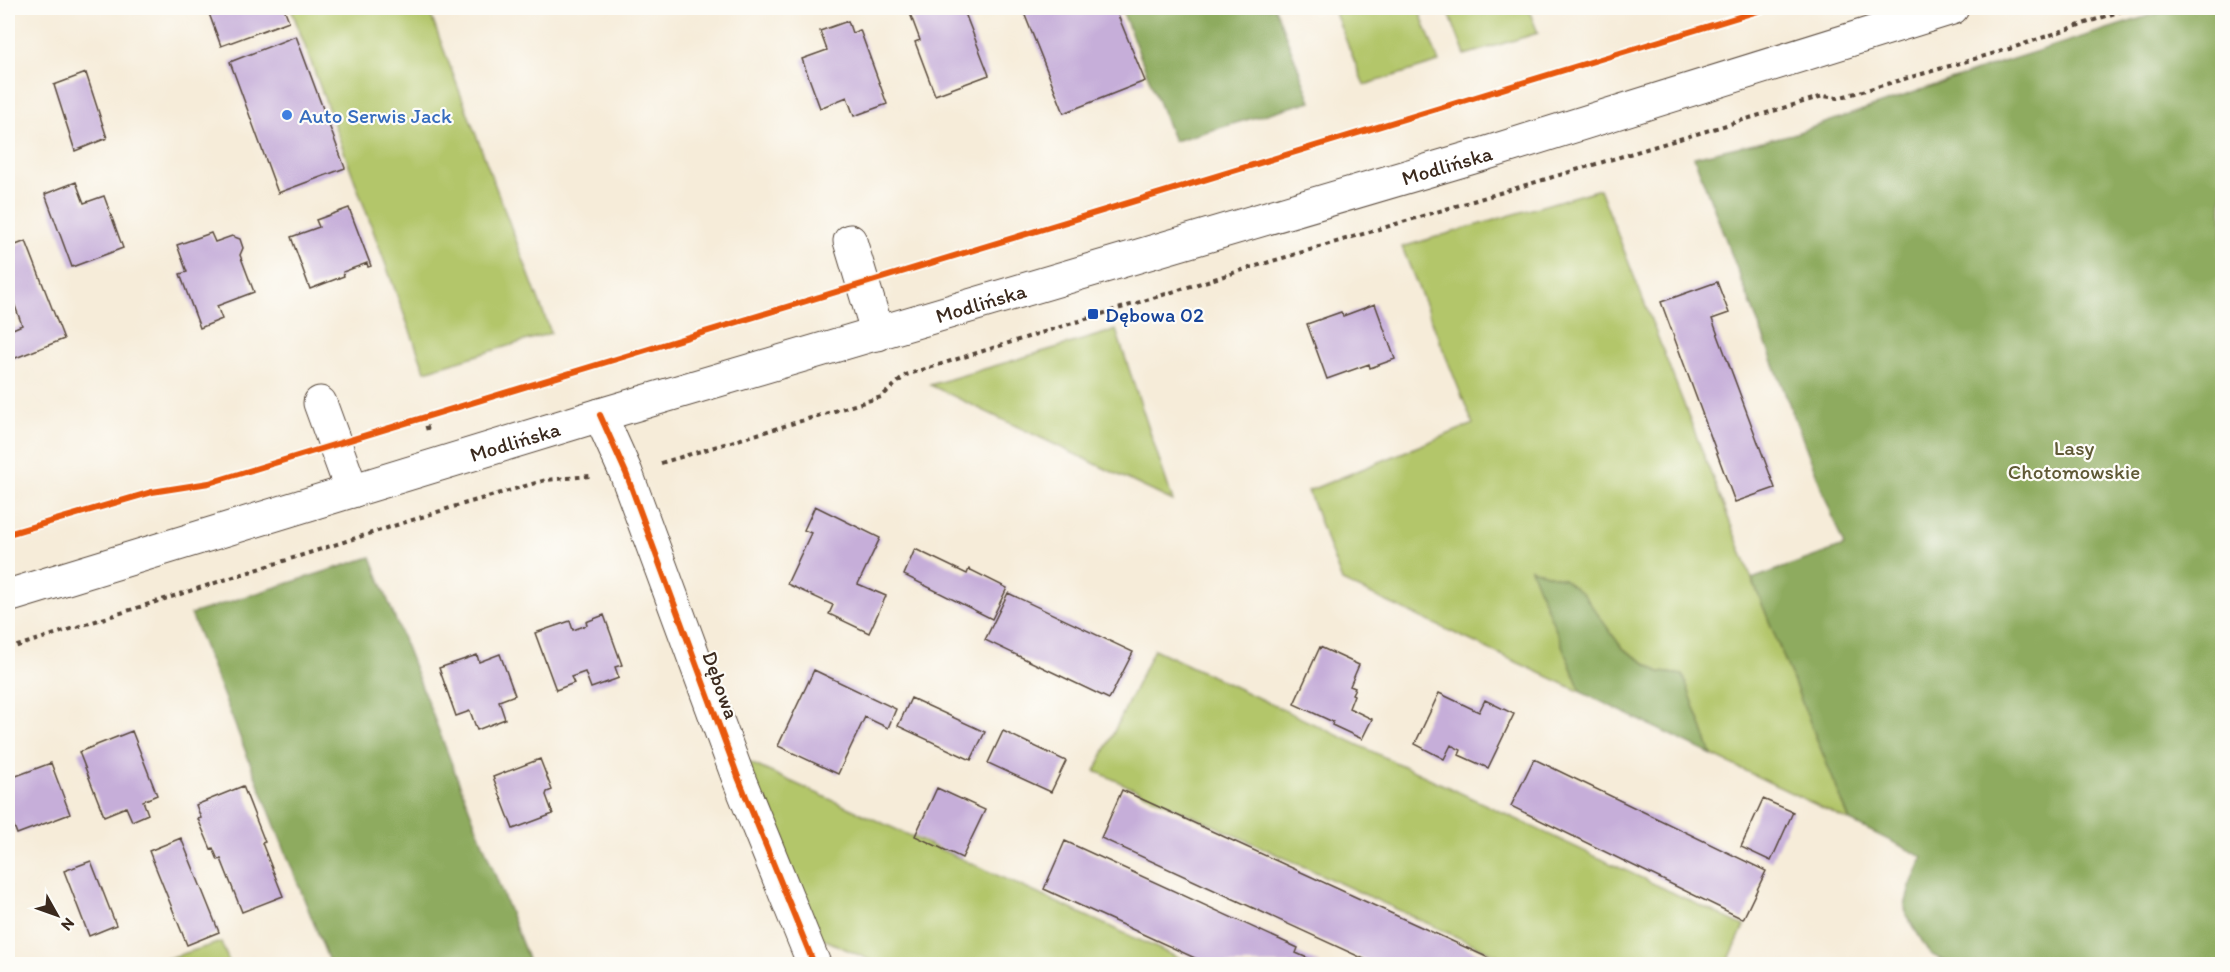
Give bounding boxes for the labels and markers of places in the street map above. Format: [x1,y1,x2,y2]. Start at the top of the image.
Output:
place label: Auto Serwis Jack [299,103,452,128]
marker: Auto Serwis Jack [280,108,294,122]
place label: Dębowa 02 [1105,302,1204,327]
marker: Dębowa 02 [1086,307,1100,321]

